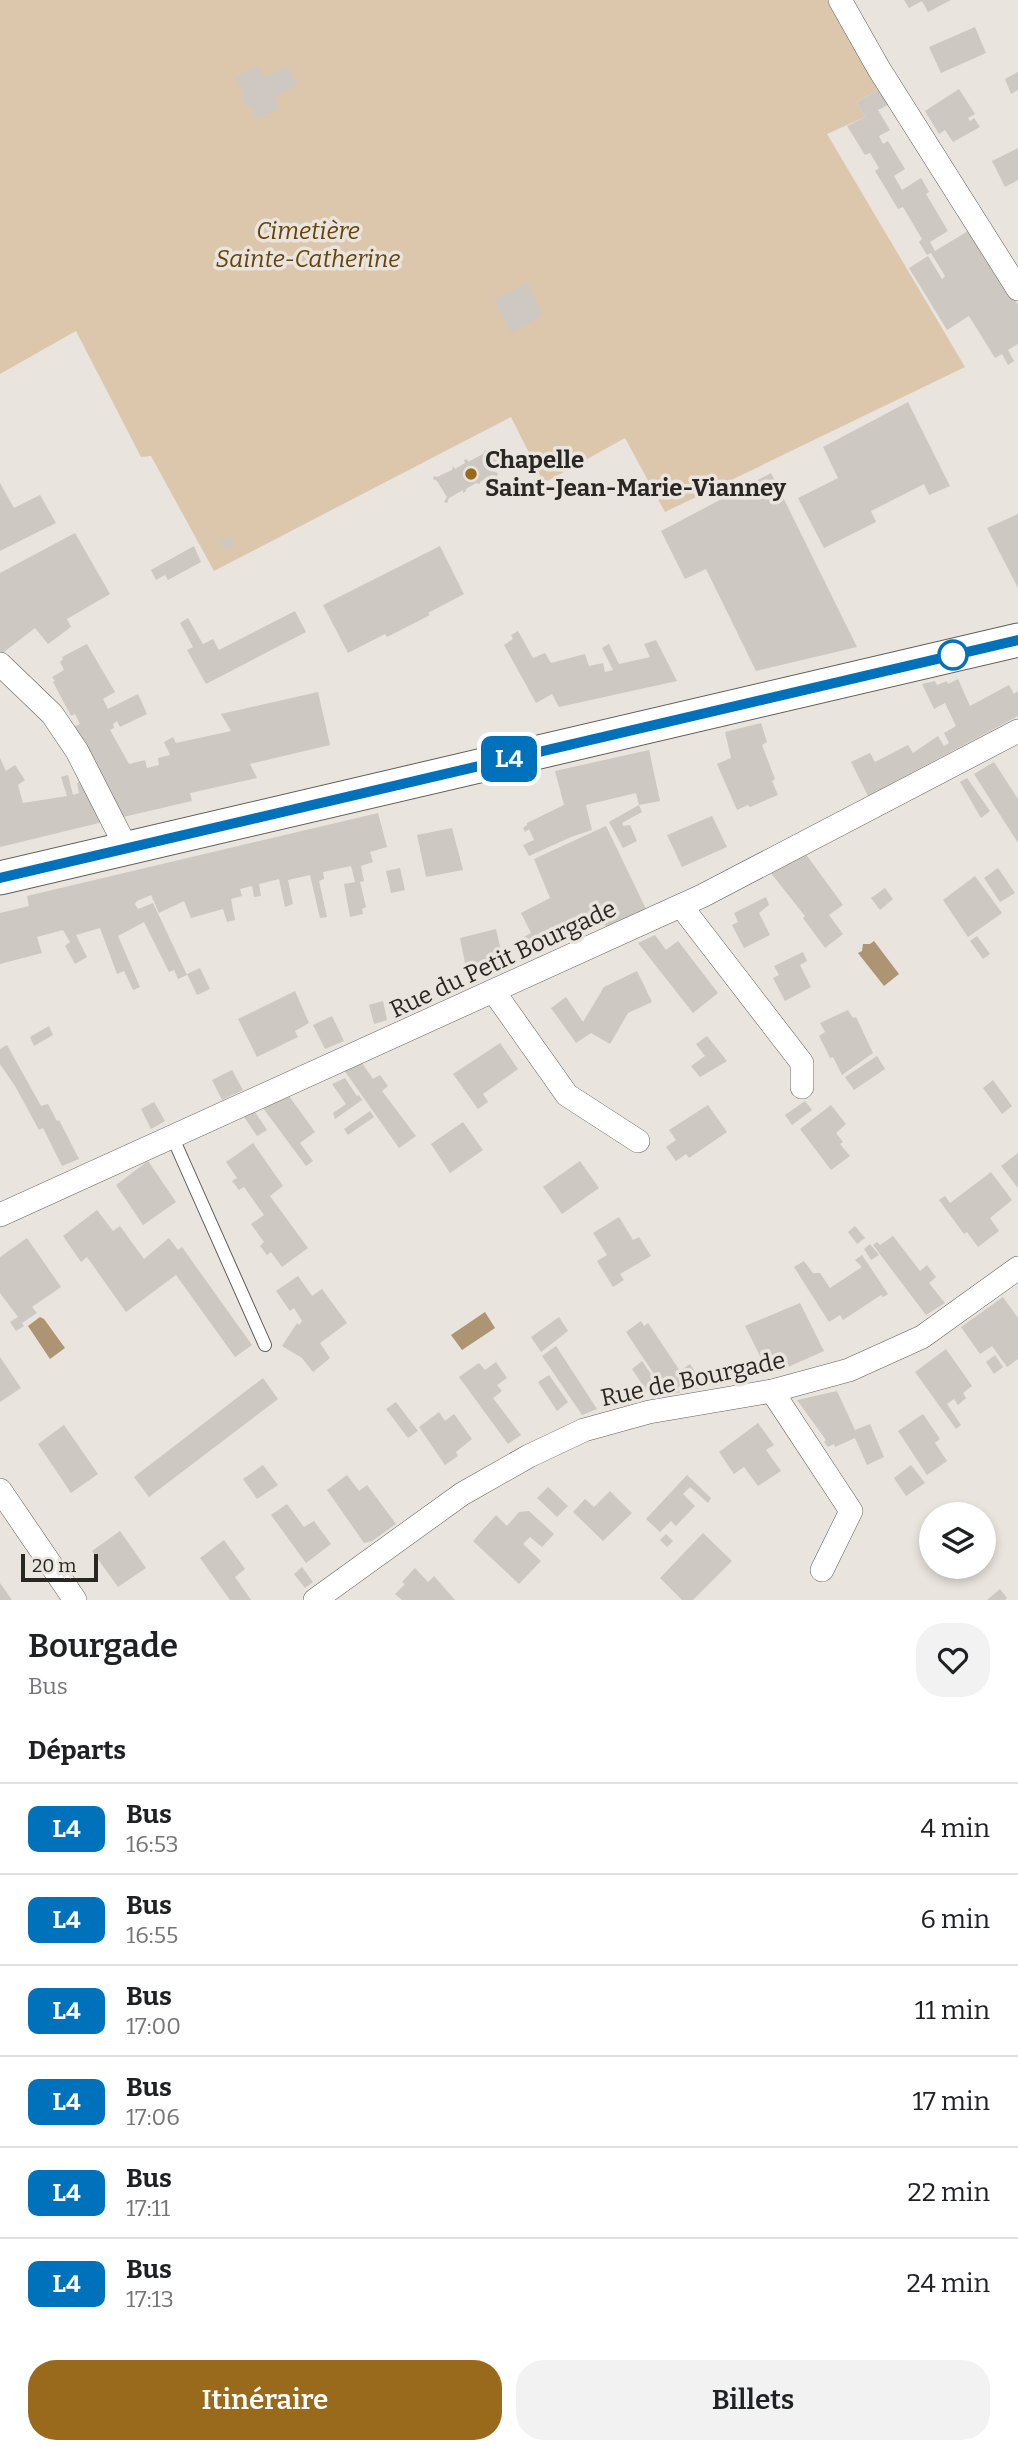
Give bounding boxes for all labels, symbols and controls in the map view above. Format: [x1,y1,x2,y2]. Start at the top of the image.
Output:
park label: Cimetière Sainte-Catherine [216,217,400,273]
place label: Chapelle Saint-Jean-Marie-Vianney [485,446,787,502]
marker: Chapelle Saint-Jean-Marie-Vianney [463,466,479,482]
unlabelled marker [938,640,968,670]
line badge: L4 [477,736,540,782]
text: L4 [495,745,523,773]
street label: Rue du Petit Bourgade [386,894,620,1024]
street label: Rue de Bourgade [598,1346,788,1412]
map controls [919,1502,996,1579]
button: layers [919,1502,996,1579]
scale bar [21,1551,98,1583]
text: 20 m [32,1554,76,1577]
button: heart [916,1623,990,1697]
text: Bourgade [28,1626,178,1666]
text: Bus [28,1672,68,1700]
text: Départs [28,1735,126,1766]
text: Bus [126,1799,172,1830]
text: 4 min [921,1813,990,1844]
text: L4 [52,1815,81,1843]
text: 16:53 [126,1830,179,1858]
text: Bus [126,1890,172,1921]
text: 6 min [921,1904,990,1935]
text: L4 [52,1906,81,1934]
text: 16:55 [126,1921,178,1949]
text: Bus [126,1981,172,2012]
text: 11 min [915,1995,990,2026]
text: L4 [52,1997,81,2025]
text: 17:00 [126,2012,181,2040]
text: Bus [126,2072,172,2103]
text: 17 min [912,2086,990,2117]
text: L4 [52,2088,81,2116]
text: 17:06 [126,2103,180,2131]
text: Bus [126,2163,172,2194]
text: 22 min [908,2177,990,2208]
text: L4 [52,2179,81,2207]
text: 17:11 [126,2194,170,2222]
text: Bus [126,2254,172,2285]
text: 24 min [906,2268,990,2299]
text: L4 [52,2270,81,2298]
text: 17:13 [126,2285,174,2313]
button: Itinéraire [28,2360,502,2440]
button: Billets [516,2360,990,2440]

